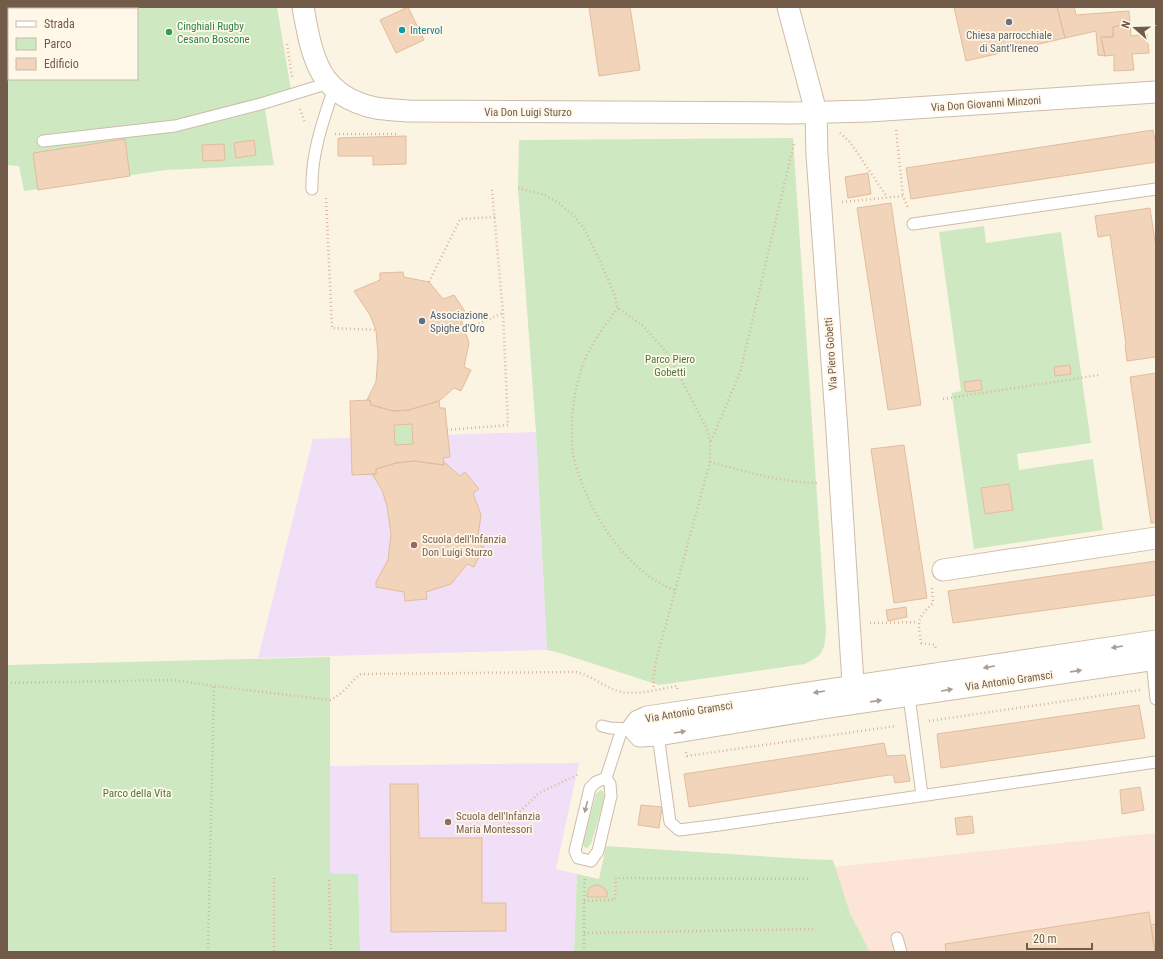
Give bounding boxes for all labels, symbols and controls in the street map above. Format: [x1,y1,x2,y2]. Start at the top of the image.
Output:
legend [8,8,138,80]
north arrow [1115,8,1155,48]
text: Strada [44,17,75,31]
marker: Chiesa parrocchiale di Sant'Ireneo [1004,17,1014,27]
text: N [1119,19,1133,30]
place label: Cinghiali Rugby Cesano Boscone [177,20,250,46]
place label: Intervol [410,24,443,37]
marker: Intervol [397,25,407,35]
marker: Cinghiali Rugby Cesano Boscone [164,27,174,37]
place label: Chiesa parrocchiale di Sant'Ireneo [966,29,1052,55]
text: Parco [44,37,71,51]
text: Edificio [44,57,79,71]
street label: Via Don Giovanni Minzoni [930,94,1042,114]
street label: Via Don Luigi Sturzo [484,106,572,119]
place label: Associazione Spighe d'Oro [430,309,488,335]
marker: Associazione Spighe d'Oro [417,316,427,326]
street label: Via Piero Gobetti [822,317,840,391]
park label: Parco Piero Gobetti [645,353,696,379]
place label: Scuola dell'Infanzia Don Luigi Sturzo [422,533,506,559]
marker: Scuola dell'Infanzia Don Luigi Sturzo [409,540,419,550]
one-way arrow [1111,644,1124,650]
one-way arrow [983,664,995,670]
street label: Via Antonio Gramsci [964,668,1054,694]
one-way arrow [1070,668,1082,674]
one-way arrow [941,687,953,693]
one-way arrow [813,689,825,695]
one-way arrow [870,698,882,704]
street label: Via Antonio Gramsci [644,699,734,725]
one-way arrow [674,729,686,735]
park label: Parco della Vita [103,787,171,800]
one-way arrow [582,801,588,813]
place label: Scuola dell'Infanzia Maria Montessori [456,810,540,836]
marker: Scuola dell'Infanzia Maria Montessori [443,817,453,827]
scale bar [1027,925,1092,951]
text: 20 m [1033,932,1057,946]

